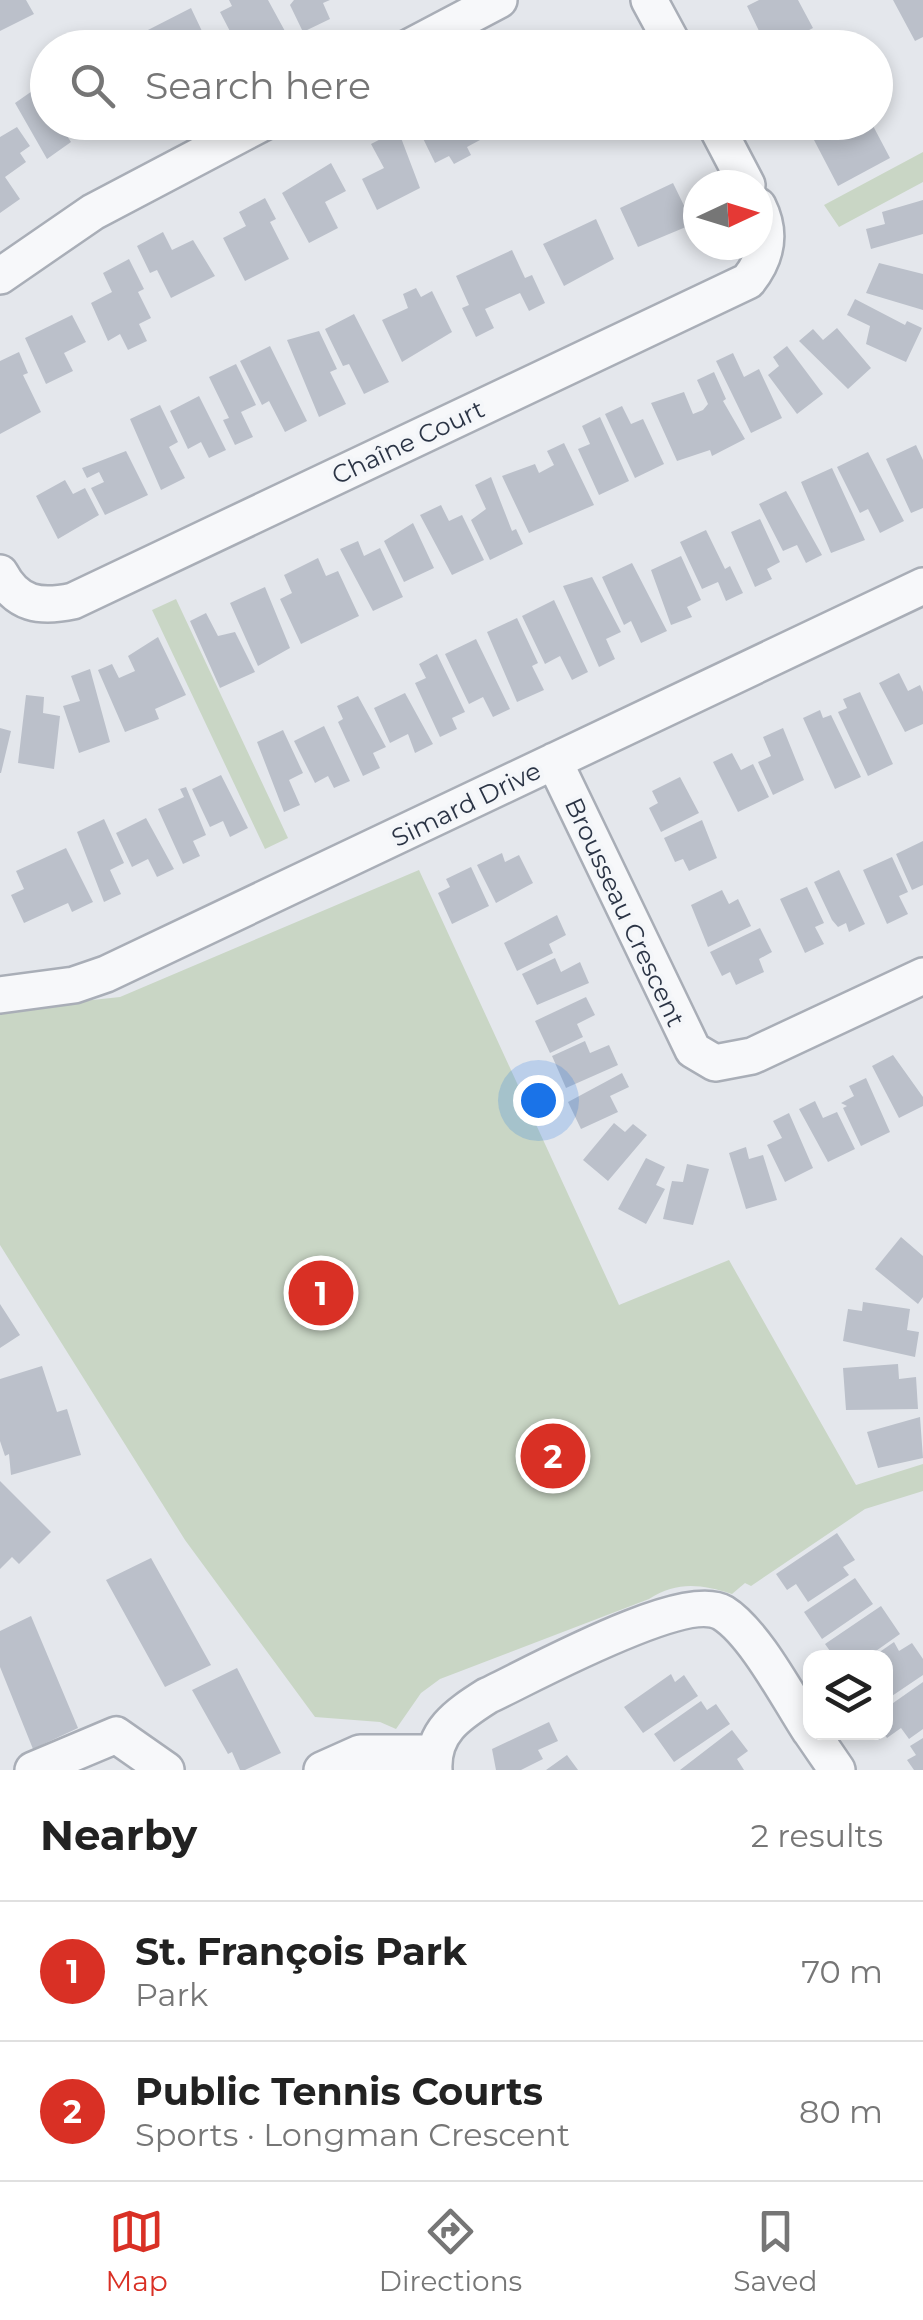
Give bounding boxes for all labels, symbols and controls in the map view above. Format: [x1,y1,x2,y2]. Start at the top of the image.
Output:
search box [30,30,893,140]
icon: search [65,58,120,113]
text: Search here [145,62,371,109]
north arrow [683,170,773,260]
street label: Chaîne Court [327,394,489,490]
street label: Simard Drive [387,755,545,853]
street label: Brousseau Crescent [559,793,691,1031]
your location [513,1075,564,1126]
pin: 1 [288,1256,354,1330]
pin: 2 [520,1418,586,1494]
map controls [803,1650,893,1740]
button: layers [803,1650,893,1740]
text: Nearby [40,1809,197,1861]
text: 2 results [751,1816,883,1855]
text: St. François Park [135,1928,467,1975]
text: 1 [66,1952,79,1991]
text: 70 m [801,1952,883,1991]
text: Park [135,1975,208,2014]
text: Public Tennis Courts [135,2068,543,2115]
text: 2 [63,2092,82,2131]
text: 80 m [799,2092,883,2131]
text: Sports · Longman Crescent [135,2115,570,2154]
tab: Map [106,2204,168,2298]
tab: Directions [379,2204,522,2298]
tab: Saved [733,2204,817,2298]

